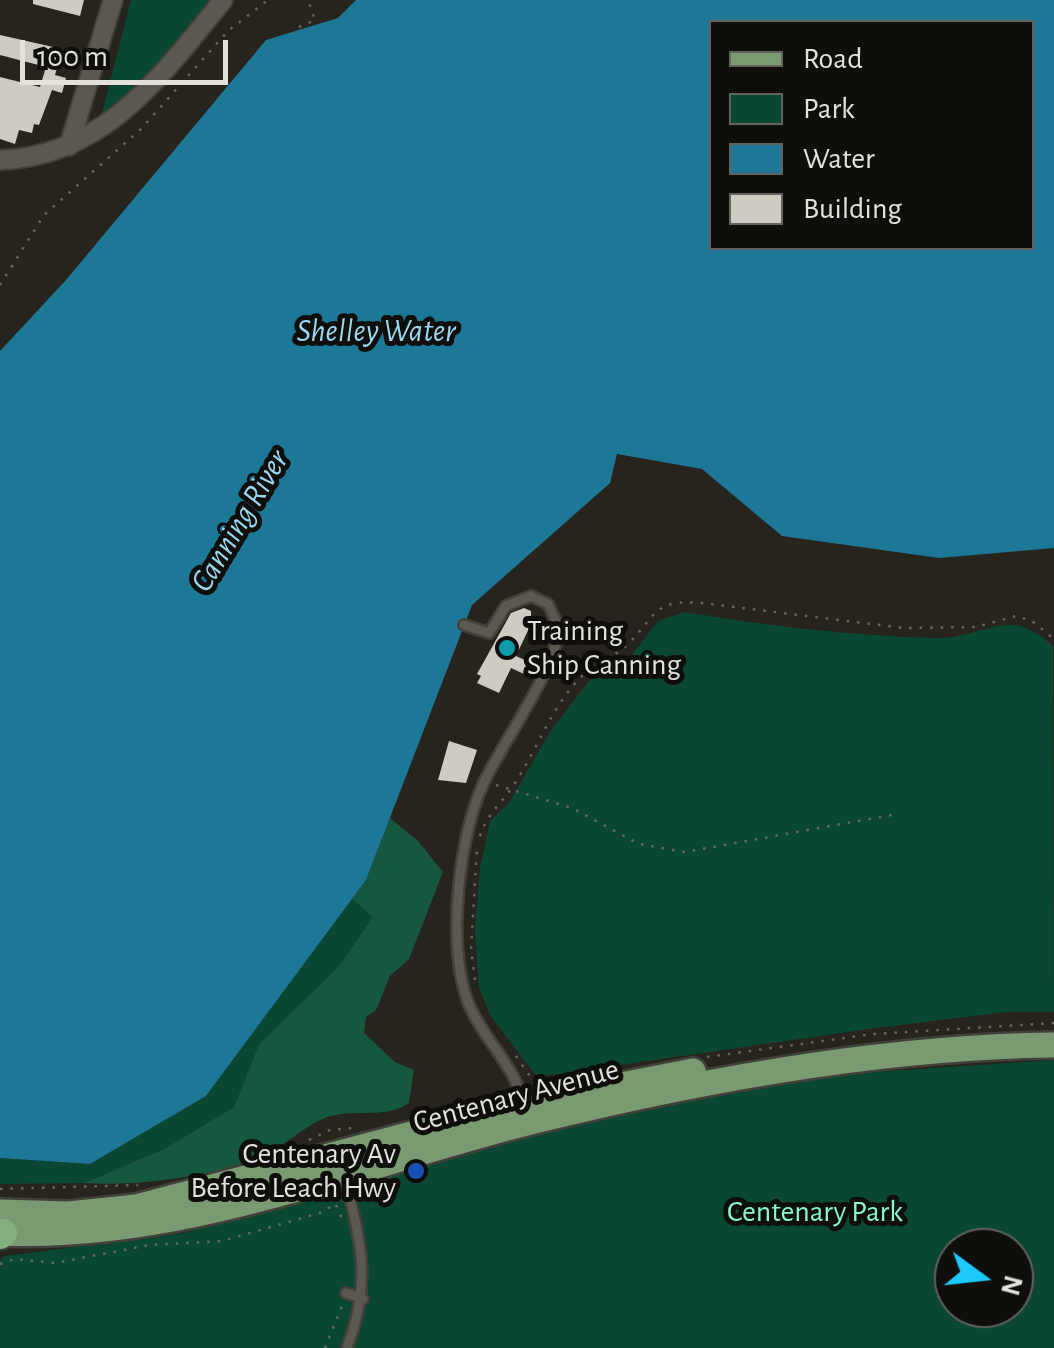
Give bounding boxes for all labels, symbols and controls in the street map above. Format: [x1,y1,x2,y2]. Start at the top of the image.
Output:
scale bar [25,20,232,82]
legend [709,20,1034,250]
text: 100 m [37,42,108,72]
text: Road [803,44,863,74]
text: Park [803,94,855,124]
text: Water [803,144,875,174]
text: Building [803,194,902,224]
water label: Shelley Water [296,312,456,350]
water label: Canning River [183,443,297,599]
place label: Training Ship Canning [527,613,681,684]
marker: Training Ship Canning [496,637,518,659]
street label: Centenary Avenue [409,1051,623,1141]
place label: Centenary Av Before Leach Hwy [191,1136,396,1206]
marker: Centenary Av Before Leach Hwy [405,1160,427,1182]
park label: Centenary Park [727,1194,903,1230]
north arrow [934,1228,1034,1328]
text: N [995,1272,1027,1298]

